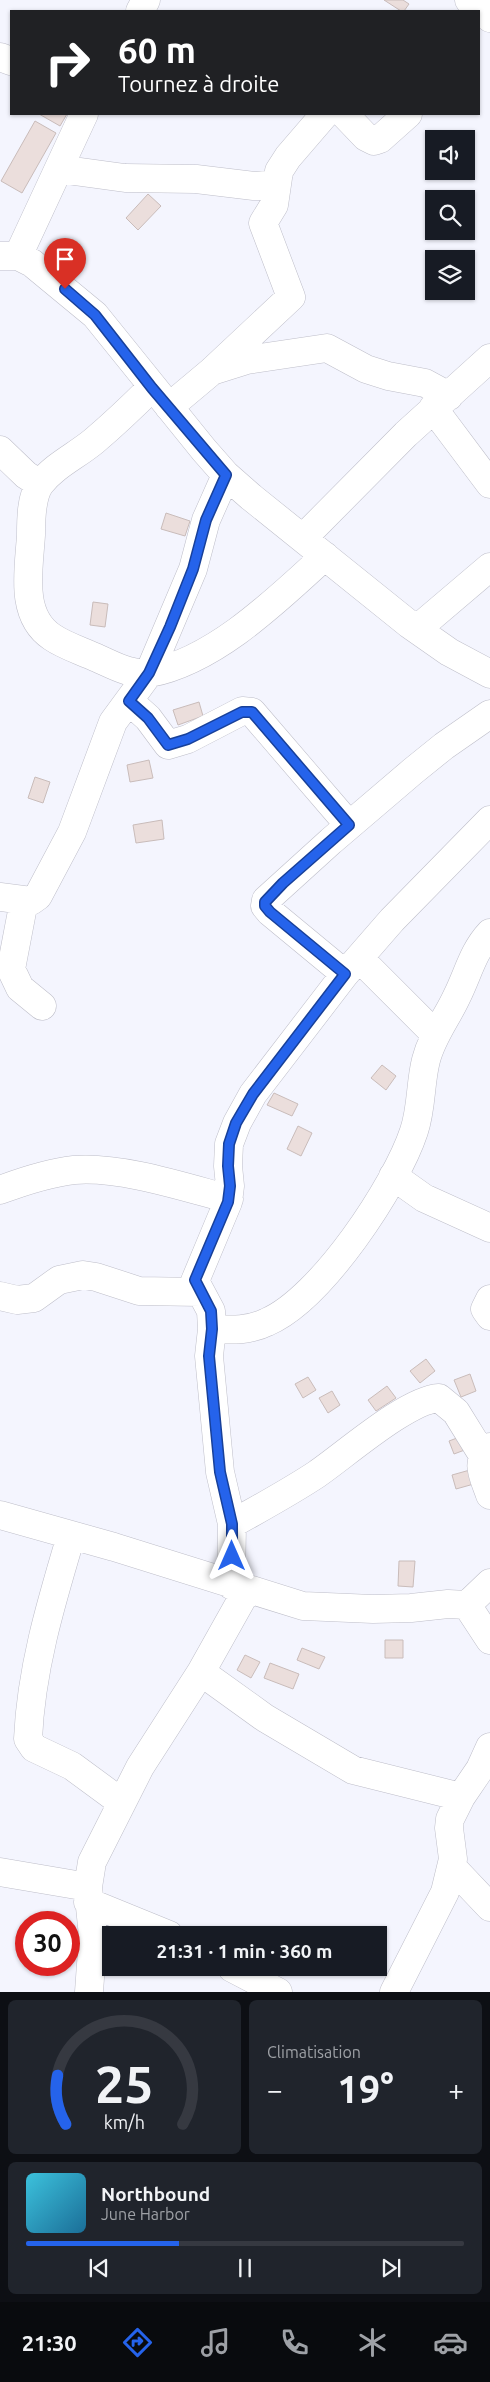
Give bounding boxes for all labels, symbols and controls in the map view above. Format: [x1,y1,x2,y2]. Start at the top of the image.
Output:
icon: right [35,30,100,95]
text: 60 m [118,30,196,70]
text: Tournez à droite [118,71,279,96]
map controls [425,130,475,300]
button: sound [425,130,475,180]
button: search [425,190,475,240]
pin [44,238,86,289]
icon: arrive [51,245,79,273]
button: layers [425,250,475,300]
position arrow [205,1529,257,1581]
speed limit sign: 30 [15,1911,80,1976]
text: 21:31 · 1 min · 360 m [157,1940,332,1962]
text: Climatisation [267,2043,361,2061]
text: 25 [95,2055,154,2113]
text: 19° [337,2068,394,2110]
text: − [267,2074,283,2105]
text: + [448,2074,464,2105]
text: km/h [104,2112,145,2132]
text: Northbound [101,2183,210,2205]
text: June Harbor [101,2205,190,2223]
icon: previous [85,2254,113,2282]
icon: pause [231,2254,259,2282]
icon: next [377,2254,405,2282]
icon: directions [120,2325,155,2360]
icon: music [198,2325,233,2360]
icon: phone [277,2325,312,2360]
icon: climate [355,2325,390,2360]
icon: car [433,2325,468,2360]
text: 21:30 [22,2330,77,2355]

